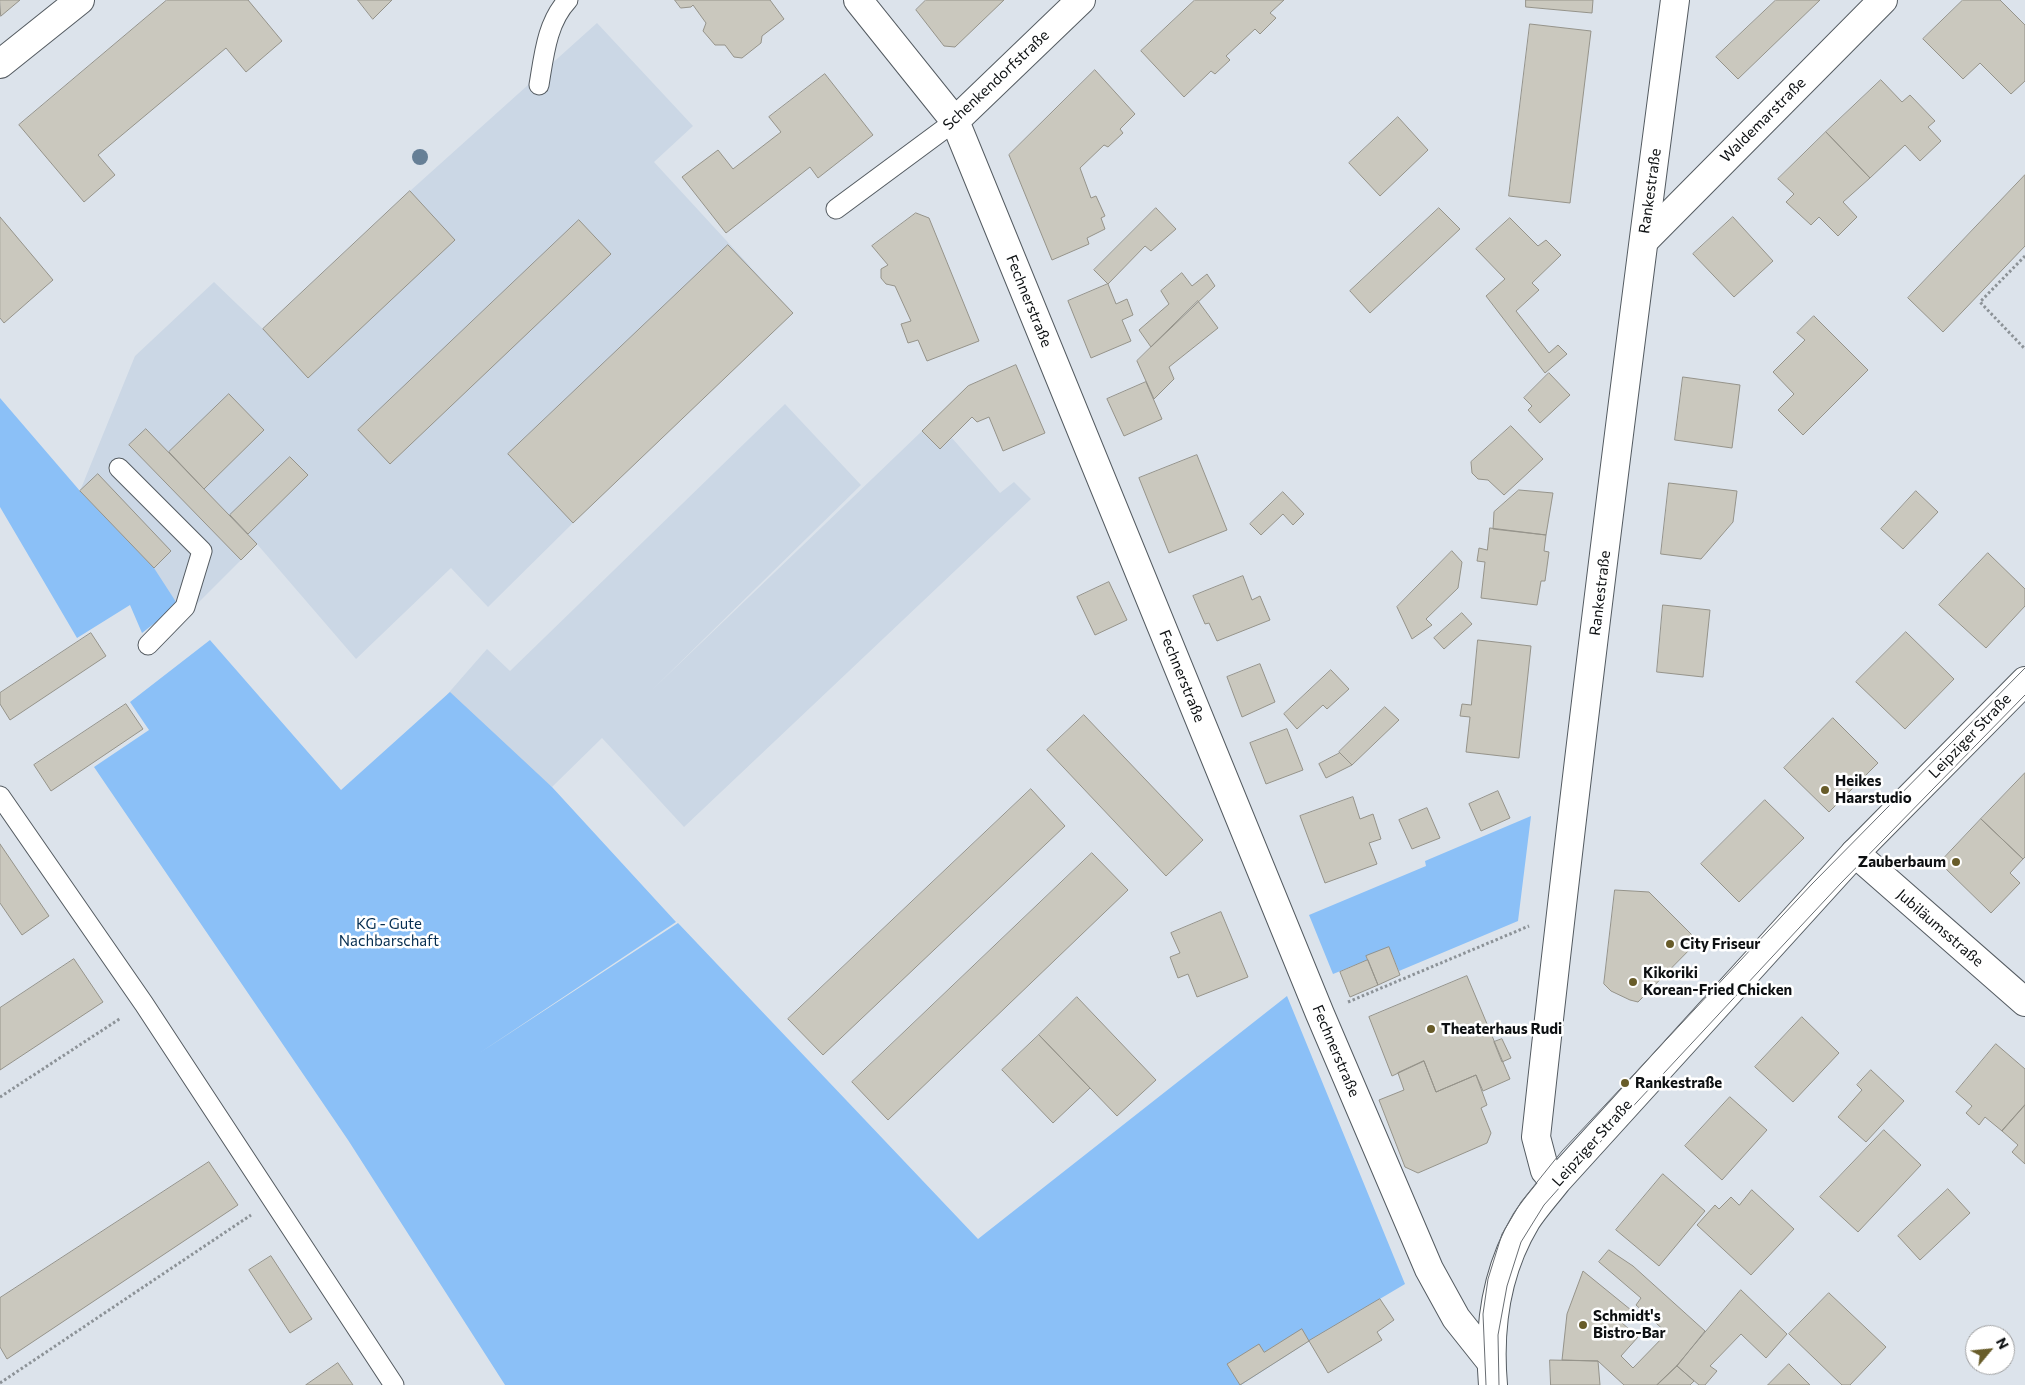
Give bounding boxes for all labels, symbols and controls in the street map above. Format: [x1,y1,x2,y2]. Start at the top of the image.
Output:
street label: Schenkendorfstraße [939,26,1053,134]
street label: Waldemarstraße [1717,74,1809,166]
street label: Rankestraße [1635,147,1665,235]
street label: Fechnerstraße [1002,252,1056,350]
street label: Rankestraße [1586,549,1614,637]
street label: Fechnerstraße [1155,627,1209,725]
street label: Leipziger Straße [1925,690,2015,782]
place label: Heikes Haarstudio [1835,772,1912,807]
marker: Heikes Haarstudio [1819,784,1831,796]
place label: Zauberbaum [1858,853,1946,871]
marker: Zauberbaum [1950,856,1962,868]
street label: Jubiläumsstraße [1893,885,1987,971]
park label: KG - Gute Nachbarschaft [339,915,439,950]
place label: City Friseur [1680,935,1760,953]
marker: City Friseur [1664,938,1676,950]
place label: Kikoriki Korean-Fried Chicken [1643,964,1792,999]
marker: Kikoriki Korean-Fried Chicken [1627,976,1639,988]
street label: Fechnerstraße [1309,1002,1363,1100]
place label: Theaterhaus Rudi [1441,1020,1562,1038]
marker: Theaterhaus Rudi [1425,1023,1437,1035]
place label: Rankestraße [1635,1074,1722,1092]
marker: Rankestraße [1619,1077,1631,1089]
street label: Leipziger Straße [1548,1096,1636,1190]
place label: Schmidt's Bistro-Bar [1593,1307,1666,1342]
marker: Schmidt's Bistro-Bar [1577,1319,1589,1331]
north arrow [1965,1325,2015,1375]
text: N [1993,1335,2013,1352]

